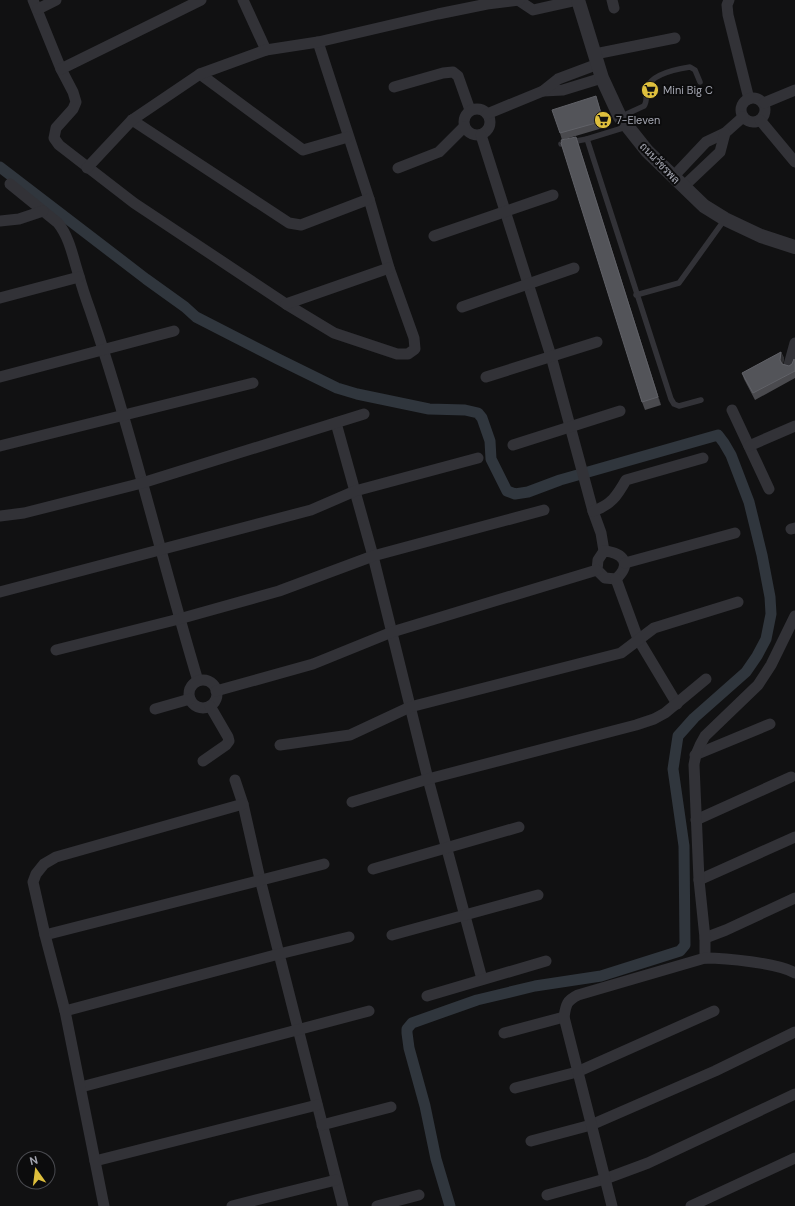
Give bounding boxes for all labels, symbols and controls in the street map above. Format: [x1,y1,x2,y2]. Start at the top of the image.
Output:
supermarket icon: Mini Big C [640,80,660,100]
place label: Mini Big C [663,83,713,97]
supermarket icon: 7-Eleven [593,110,613,130]
place label: 7-Eleven [616,113,660,127]
street label: ถนนวัชรพล [637,139,683,187]
north arrow [16,1150,56,1190]
text: N [28,1153,39,1168]

